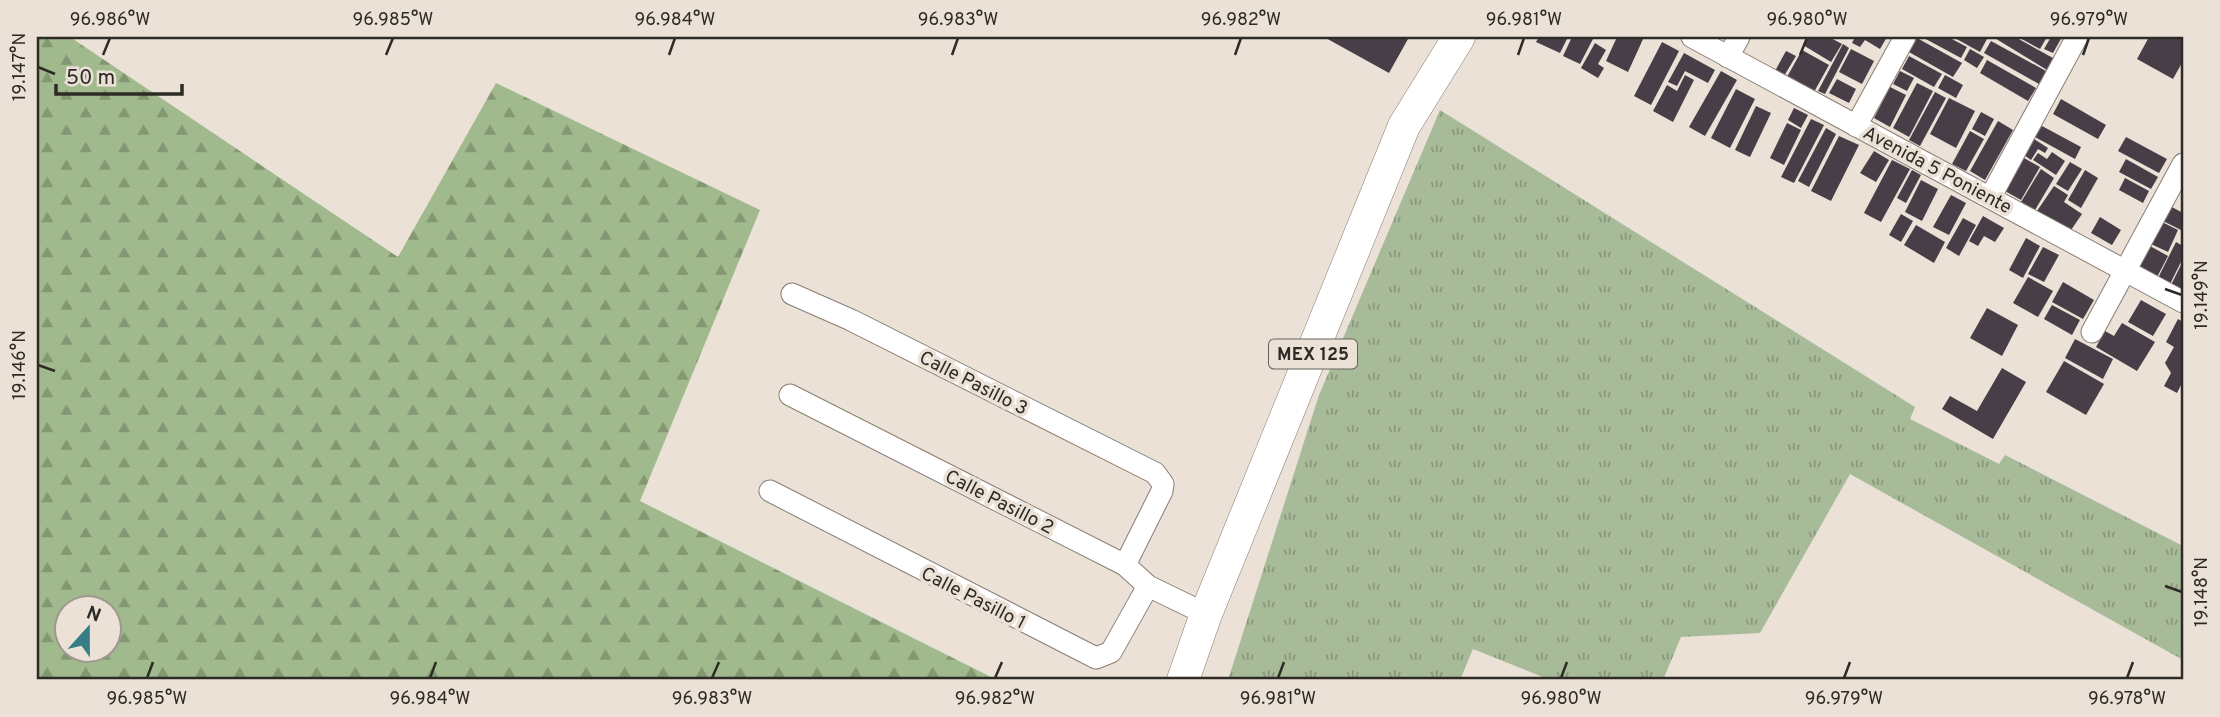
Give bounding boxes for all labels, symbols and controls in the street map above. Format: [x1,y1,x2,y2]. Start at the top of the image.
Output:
text: 96.986°W [70,9,150,32]
text: 96.985°W [353,9,433,32]
text: 96.984°W [635,9,715,32]
text: 96.983°W [918,9,998,32]
text: 96.982°W [1201,9,1281,32]
text: 96.981°W [1486,9,1562,32]
text: 96.980°W [1766,9,1848,32]
text: 96.979°W [2050,9,2128,32]
text: 19.147°N [9,33,32,101]
scale bar [56,52,182,96]
text: 50 m [66,65,115,92]
street label: Avenida 5 Poniente [1859,121,2016,220]
text: 19.149°N [2191,260,2214,330]
text: 19.146°N [9,330,32,400]
road number: MEX 125 [1269,340,1357,368]
street label: Calle Pasillo 3 [915,346,1031,421]
street label: Calle Pasillo 2 [941,465,1058,540]
text: 19.148°N [2191,557,2214,627]
street label: Calle Pasillo 1 [917,562,1029,635]
north arrow [52,594,122,664]
text: N [83,601,104,629]
text: 96.985°W [107,688,187,711]
text: 96.984°W [390,688,470,711]
text: 96.983°W [672,688,752,711]
text: 96.982°W [955,688,1035,711]
text: 96.981°W [1240,688,1316,711]
text: 96.980°W [1520,688,1602,711]
text: 96.979°W [1805,688,1883,711]
text: 96.978°W [2088,688,2166,711]

